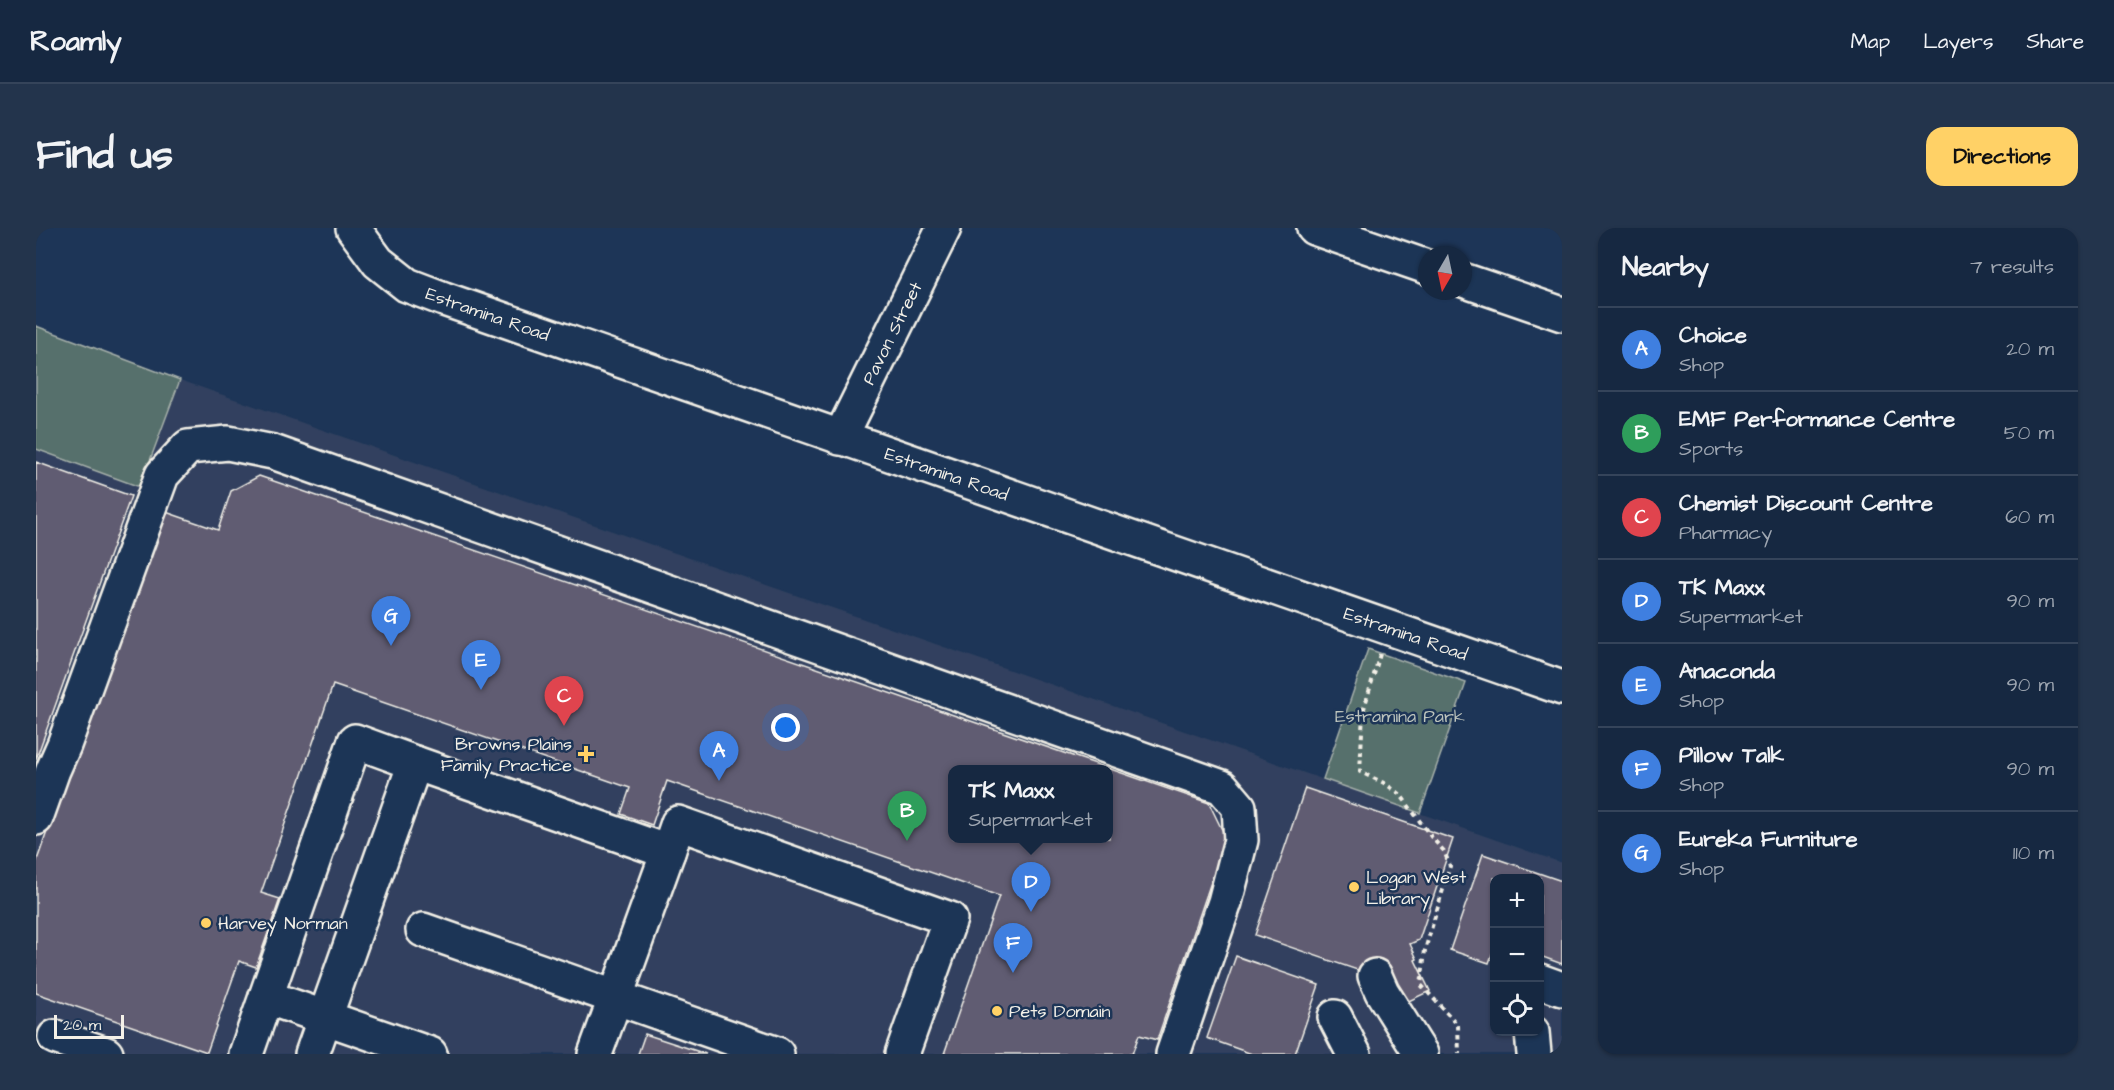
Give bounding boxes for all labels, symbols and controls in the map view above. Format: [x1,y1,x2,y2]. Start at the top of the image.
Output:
text: Roamly [30,22,122,61]
text: Map [1850,27,1890,56]
text: Layers [1923,27,1993,56]
text: Share [2026,27,2084,56]
text: Find us [36,127,173,185]
button: Directions [1926,127,2078,186]
north arrow [1418,246,1472,300]
text: Nearby [1622,249,1709,285]
text: 7 results [1970,253,2054,281]
street label: Pavon Street [856,277,929,389]
street label: Estramina Road [422,281,553,348]
text: Choice [1679,320,1747,351]
text: A [1635,335,1648,363]
text: 20 m [2006,335,2054,363]
text: Shop [1679,351,1724,379]
text: EMF Performance Centre [1679,404,1955,435]
text: B [1634,419,1649,447]
text: 50 m [2004,419,2054,447]
text: Sports [1679,435,1743,463]
street label: Estramina Road [881,441,1012,507]
text: Chemist Discount Centre [1679,488,1933,519]
text: C [1634,503,1649,531]
text: 60 m [2005,503,2054,531]
text: Pharmacy [1679,519,1772,547]
text: TK Maxx [1679,572,1765,603]
text: D [1635,587,1648,615]
text: 90 m [2006,587,2054,615]
pin: G [372,596,410,646]
street label: Estramina Road [1340,601,1471,667]
text: Supermarket [1679,603,1803,631]
pin: E [462,640,500,690]
text: Anaconda [1679,656,1775,687]
text: E [1636,671,1647,699]
text: 90 m [2006,671,2054,699]
pin: C [544,676,584,726]
text: Shop [1679,687,1724,715]
park label: Estramina Park [1335,704,1465,729]
your location [771,713,800,742]
place label: Browns Plains Family Practice [441,732,572,779]
pin: A [700,732,738,781]
text: Pillow Talk [1679,740,1784,771]
marker: Browns Plains Family Practice [577,745,595,763]
text: F [1635,755,1648,783]
text: 90 m [2006,755,2054,783]
popup [948,765,1113,843]
text: Shop [1679,771,1724,799]
text: TK Maxx [969,775,1054,806]
pin: B [888,792,926,841]
text: Supermarket [969,806,1092,834]
text: Eureka Furniture [1679,824,1858,855]
text: G [1635,839,1648,867]
text: 110 m [2013,839,2054,867]
text: Shop [1679,855,1724,883]
pin: D [1012,862,1050,912]
place label: Logan West Library [1366,865,1467,912]
map controls [1490,874,1544,1036]
button: + [1490,874,1544,928]
marker: Logan West Library [1347,880,1361,894]
place label: Harvey Norman [218,911,348,937]
marker: Harvey Norman [199,916,213,930]
pin: F [994,924,1032,973]
button: − [1490,928,1544,982]
button: locate [1490,982,1544,1036]
place label: Pets Domain [1009,999,1110,1024]
marker: Pets Domain [990,1004,1004,1018]
scale bar [54,1012,124,1040]
text: 20 m [63,1014,101,1036]

